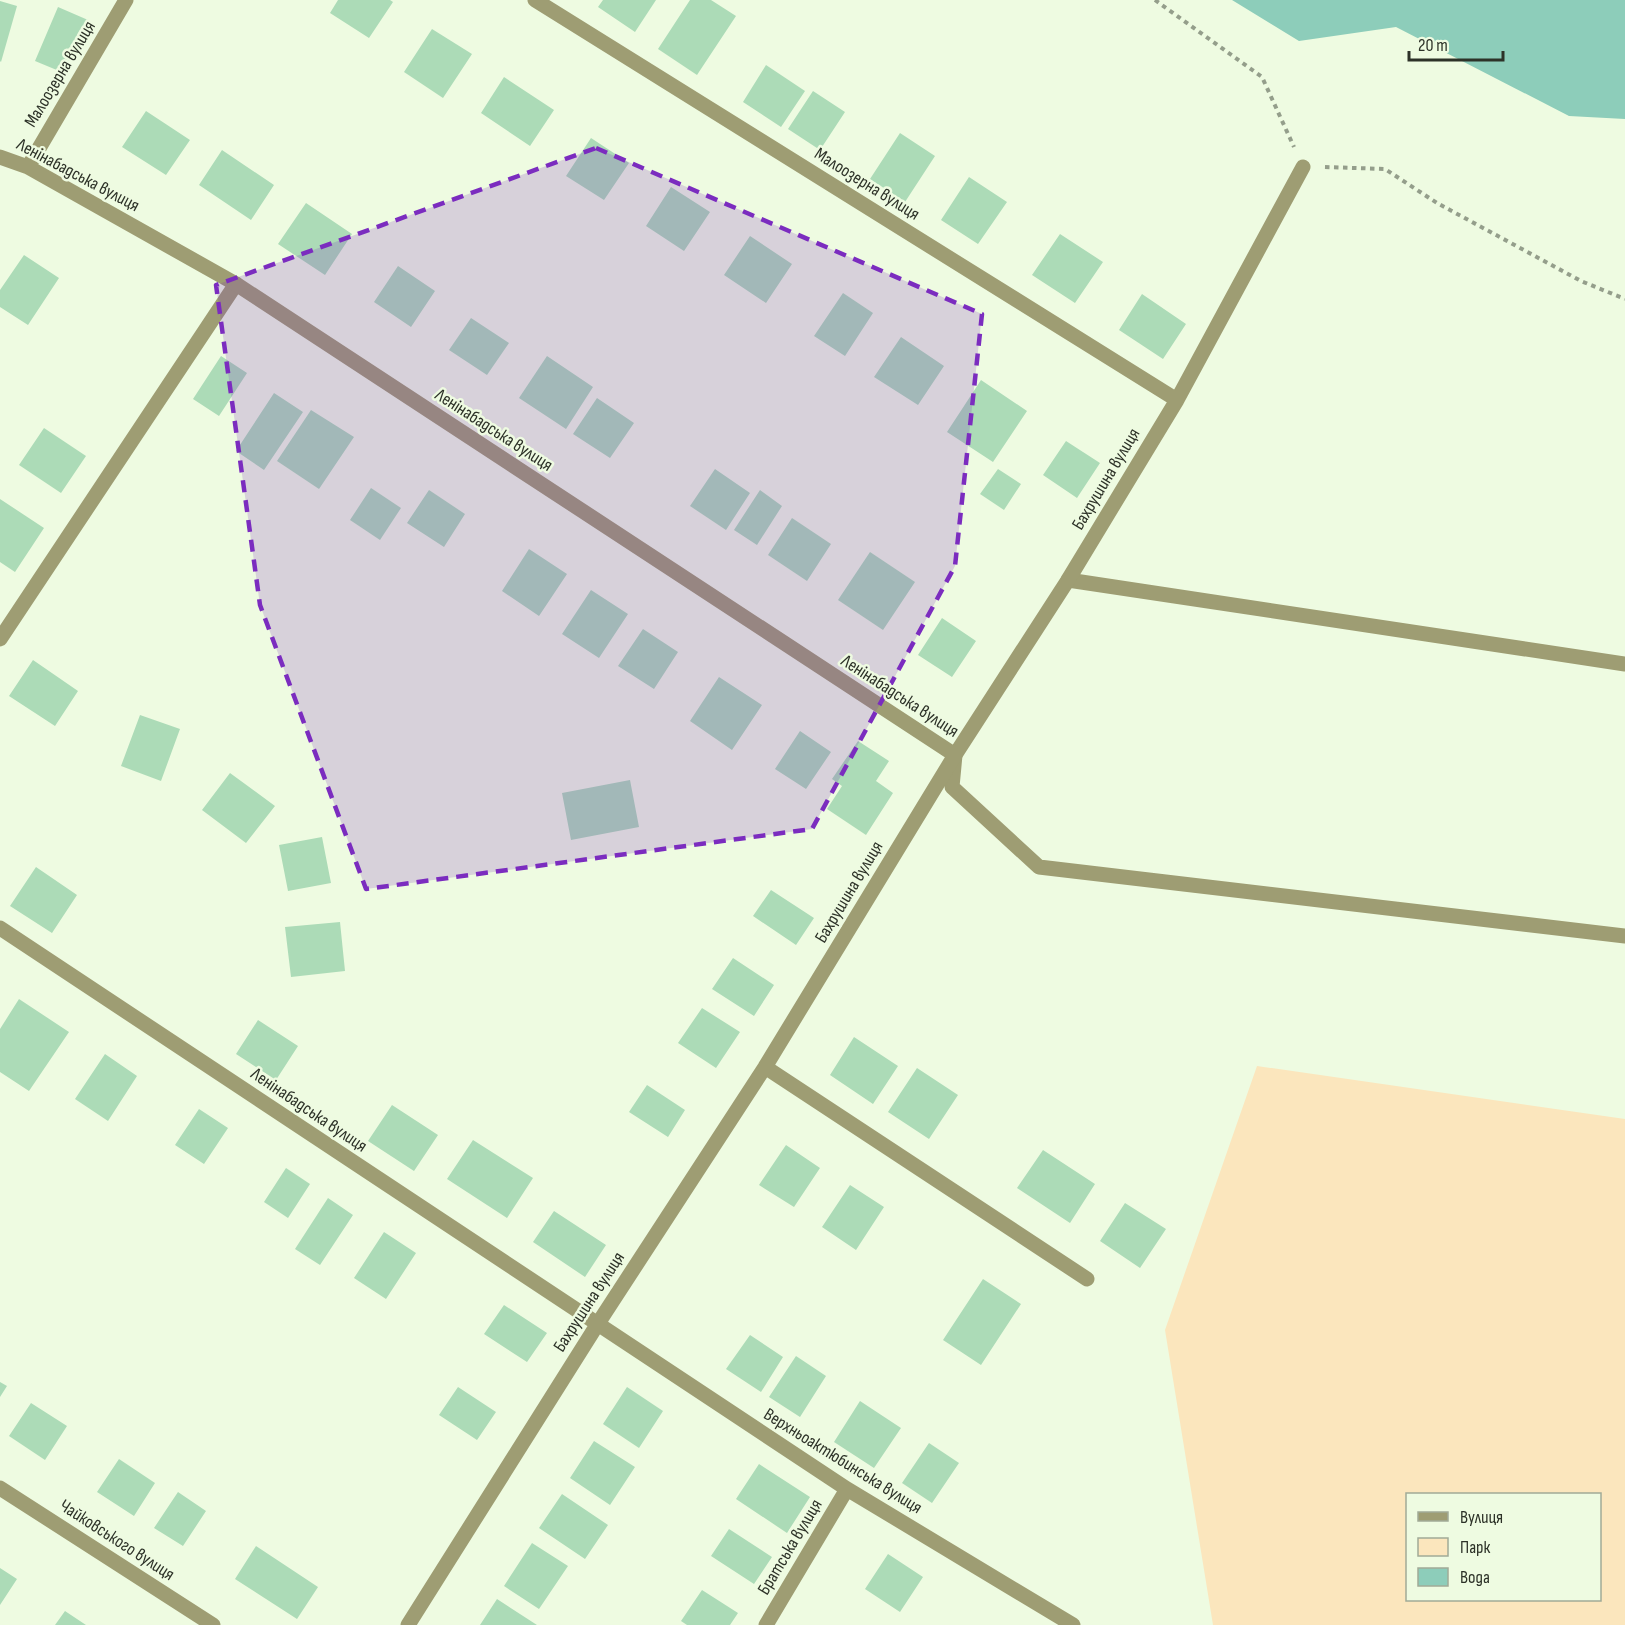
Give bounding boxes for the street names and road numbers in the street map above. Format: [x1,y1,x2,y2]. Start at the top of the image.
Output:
street label: Малоозерна вулиця [20,17,100,131]
street label: Ленінабадська вулиця [12,133,143,216]
street label: Малоозерна вулиця [810,143,924,225]
street label: Ленінабадська вулиця [430,384,557,476]
street label: Бахрушина вулиця [1067,424,1145,534]
street label: Ленінабадська вулиця [836,650,963,742]
street label: Бахрушина вулиця [810,837,888,947]
street label: Ленінабадська вулиця [246,1063,371,1157]
street label: Бахрушина вулиця [549,1248,629,1356]
street label: Верхньоактюбинська вулиця [760,1404,926,1518]
street label: Чайковського вулиця [56,1495,178,1585]
street label: Братська вулиця [753,1496,827,1598]

